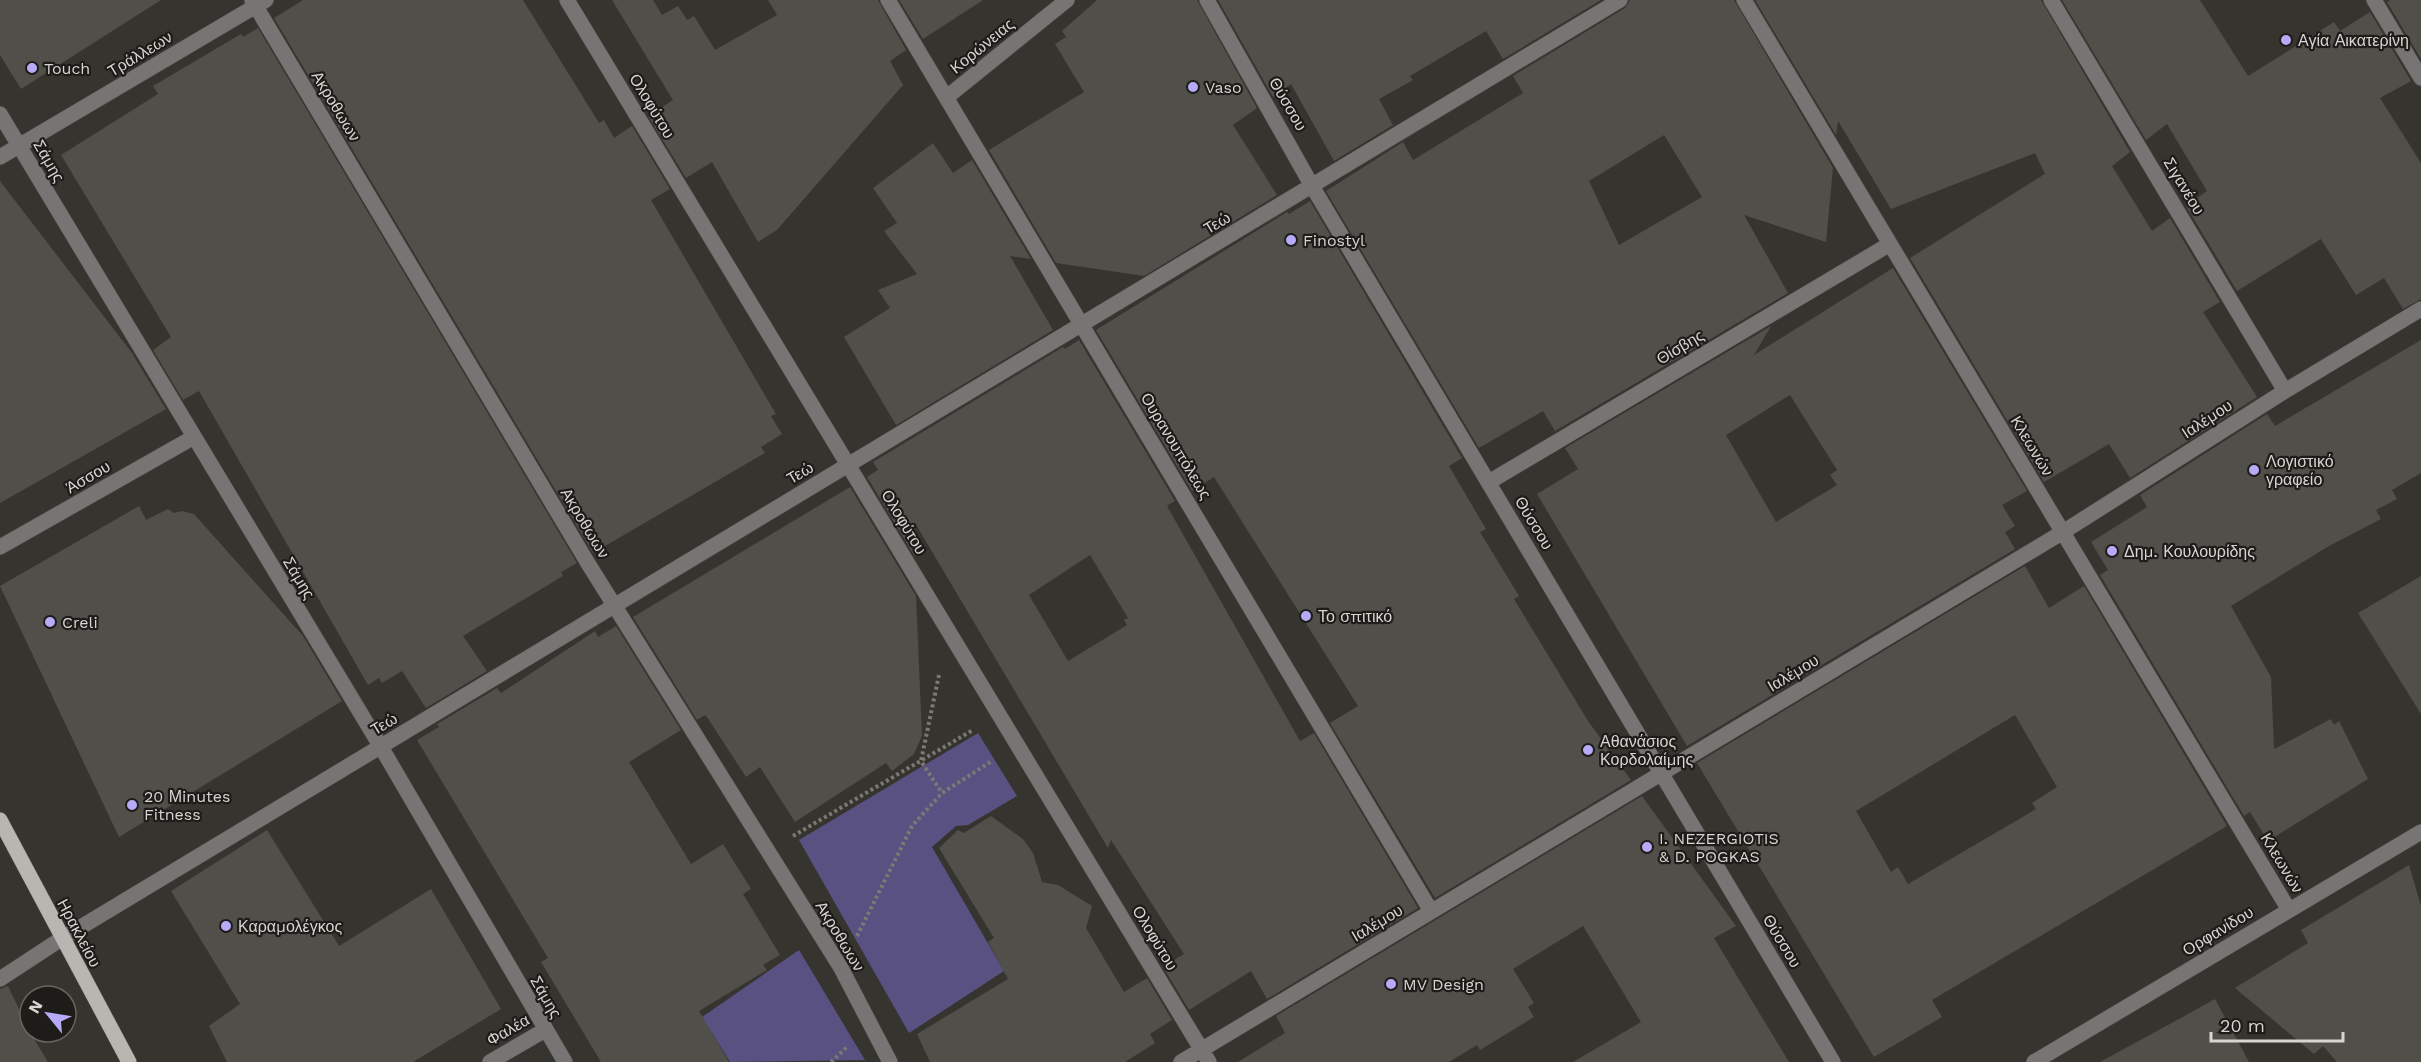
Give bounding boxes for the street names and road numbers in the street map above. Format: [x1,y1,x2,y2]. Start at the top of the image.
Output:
street label: Κορώνειας [946,14,1018,77]
street label: Τράλλεων [104,27,176,81]
street label: Ακροθωων [308,67,364,145]
street label: Ολοφύτου [625,70,679,142]
street label: Θύσσου [1265,74,1311,134]
street label: Σάμης [29,136,69,186]
street label: Σιγανέου [2160,154,2208,218]
street label: Τεώ [1200,208,1234,238]
street label: Θίσβης [1653,325,1707,368]
street label: Ουρανουπόλεως [1137,389,1215,503]
street label: Ιαλέμου [2178,396,2236,442]
street label: Κλεωνών [2007,412,2057,480]
street label: Άσσου [62,457,114,497]
street label: Τεώ [783,458,817,488]
street label: Ακροθωων [557,484,613,562]
street label: Ολοφύτου [877,486,931,558]
street label: Θύσσου [1511,493,1557,553]
street label: Σάμης [279,554,319,603]
street label: Ιαλέμου [1764,650,1822,696]
street label: Τεώ [367,709,401,739]
street label: Κλεωνών [2257,829,2307,897]
street label: Ηρακλείου [53,896,105,970]
street label: Ακροθωων [812,897,868,975]
street label: Ιαλέμου [1348,900,1406,946]
street label: Ολοφύτου [1128,902,1182,974]
street label: Ορφανίδου [2179,902,2257,960]
street label: Θύσσου [1759,911,1805,971]
street label: Σάμης [526,972,566,1022]
street label: Φαλέα [483,1010,533,1050]

